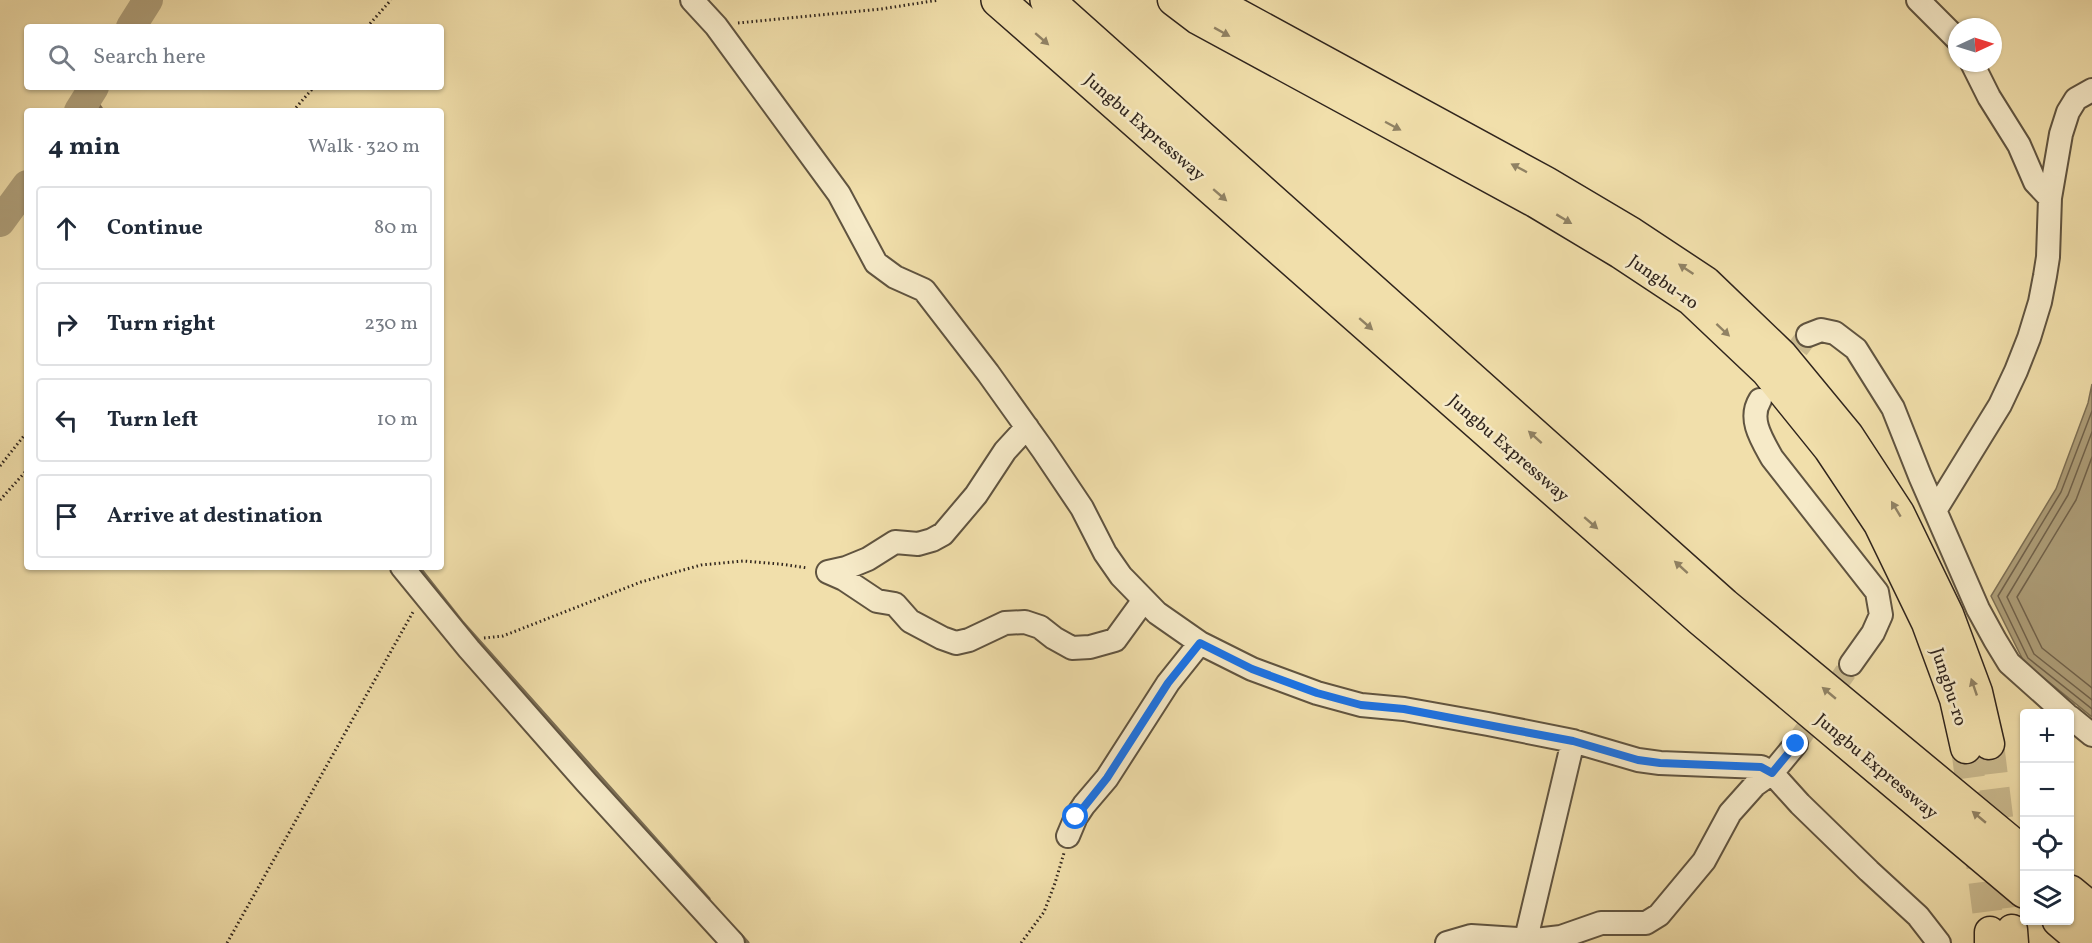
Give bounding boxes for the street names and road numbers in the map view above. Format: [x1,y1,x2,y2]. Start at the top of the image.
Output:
street label: Jungbu Expressway [1078,68,1210,188]
street label: Jungbu-ro [1623,250,1703,316]
street label: Jungbu Expressway [1442,389,1574,509]
street label: Jungbu-ro [1924,645,1972,729]
street label: Jungbu Expressway [1809,708,1943,826]

